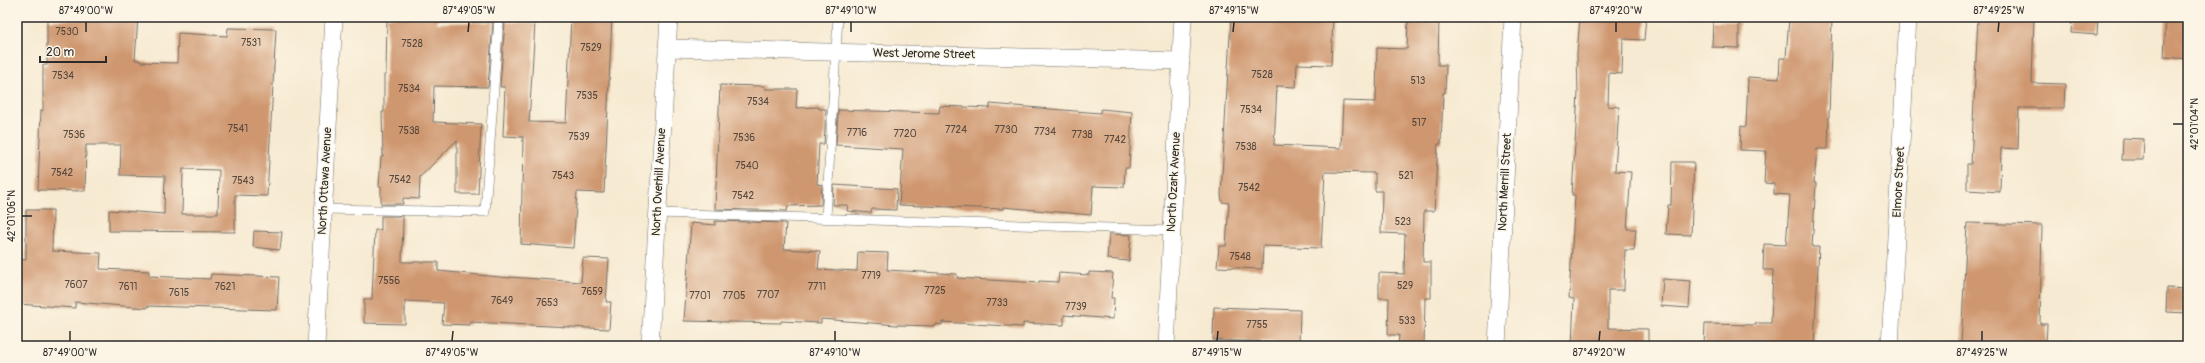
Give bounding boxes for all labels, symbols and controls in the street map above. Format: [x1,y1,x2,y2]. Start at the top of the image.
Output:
text: 87°49'00"W [59,5,113,17]
text: 87°49'05"W [443,5,496,17]
text: 87°49'10"W [826,5,877,17]
text: 87°49'15"W [1209,5,1259,17]
text: 87°49'20"W [1590,5,1643,17]
text: 87°49'25"W [1973,5,2025,17]
house number: 7530 [55,26,79,38]
house number: 7531 [241,37,261,49]
scale bar [40,38,106,64]
house number: 7528 [401,38,423,50]
house number: 7529 [580,42,602,54]
text: 20 m [46,45,75,60]
street label: West Jerome Street [873,46,976,62]
house number: 7528 [1251,69,1273,81]
house number: 7534 [52,70,74,82]
house number: 513 [1411,75,1426,87]
house number: 7534 [398,83,420,95]
house number: 7535 [576,90,598,102]
house number: 7534 [747,96,769,108]
text: 42°01'04"N [2189,98,2201,150]
house number: 7534 [1240,104,1262,116]
house number: 517 [1412,117,1427,129]
house number: 7541 [228,123,248,135]
house number: 7724 [945,124,967,136]
house number: 7730 [995,124,1018,136]
house number: 7538 [398,125,420,137]
house number: 7734 [1034,126,1056,138]
street label: North Ottawa Avenue [315,127,335,235]
street label: North Overhill Avenue [649,127,669,236]
house number: 7716 [847,127,867,139]
house number: 7720 [894,128,917,140]
house number: 7536 [63,129,85,141]
house number: 7738 [1071,129,1093,141]
house number: 7539 [568,131,590,143]
house number: 7536 [733,132,755,144]
street label: North Ozark Avenue [1164,132,1184,232]
street label: North Merrill Street [1495,132,1515,231]
house number: 7742 [1104,134,1126,146]
house number: 7538 [1235,141,1257,153]
street label: Elmore Street [1890,146,1908,218]
house number: 7540 [735,160,759,172]
house number: 7542 [51,167,73,179]
house number: 7543 [552,170,574,182]
house number: 521 [1399,170,1414,182]
house number: 7542 [389,174,411,186]
house number: 7543 [232,175,254,187]
house number: 7542 [1238,182,1260,194]
text: 42°01'06"N [6,190,18,242]
house number: 7542 [732,190,754,202]
house number: 523 [1395,216,1412,228]
house number: 7548 [1229,251,1251,263]
house number: 7719 [861,270,881,282]
house number: 7556 [378,275,400,287]
house number: 7607 [64,279,88,291]
house number: 529 [1397,280,1413,292]
house number: 7611 [119,281,138,293]
house number: 7621 [215,281,235,293]
house number: 7711 [808,281,826,293]
house number: 7725 [924,285,946,297]
house number: 7659 [581,286,603,298]
house number: 7615 [169,287,189,299]
house number: 7707 [757,289,780,301]
house number: 7701 [689,290,711,302]
house number: 7705 [723,290,745,302]
house number: 7649 [491,295,513,307]
house number: 7653 [536,297,558,309]
house number: 7733 [986,297,1008,309]
house number: 7739 [1065,301,1087,313]
house number: 533 [1399,315,1416,327]
house number: 7755 [1246,319,1268,331]
text: 87°49'00"W [43,347,97,359]
text: 87°49'05"W [426,347,479,359]
text: 87°49'10"W [810,347,861,359]
text: 87°49'15"W [1192,347,1242,359]
text: 87°49'20"W [1573,347,1626,359]
text: 87°49'25"W [1956,347,2008,359]

